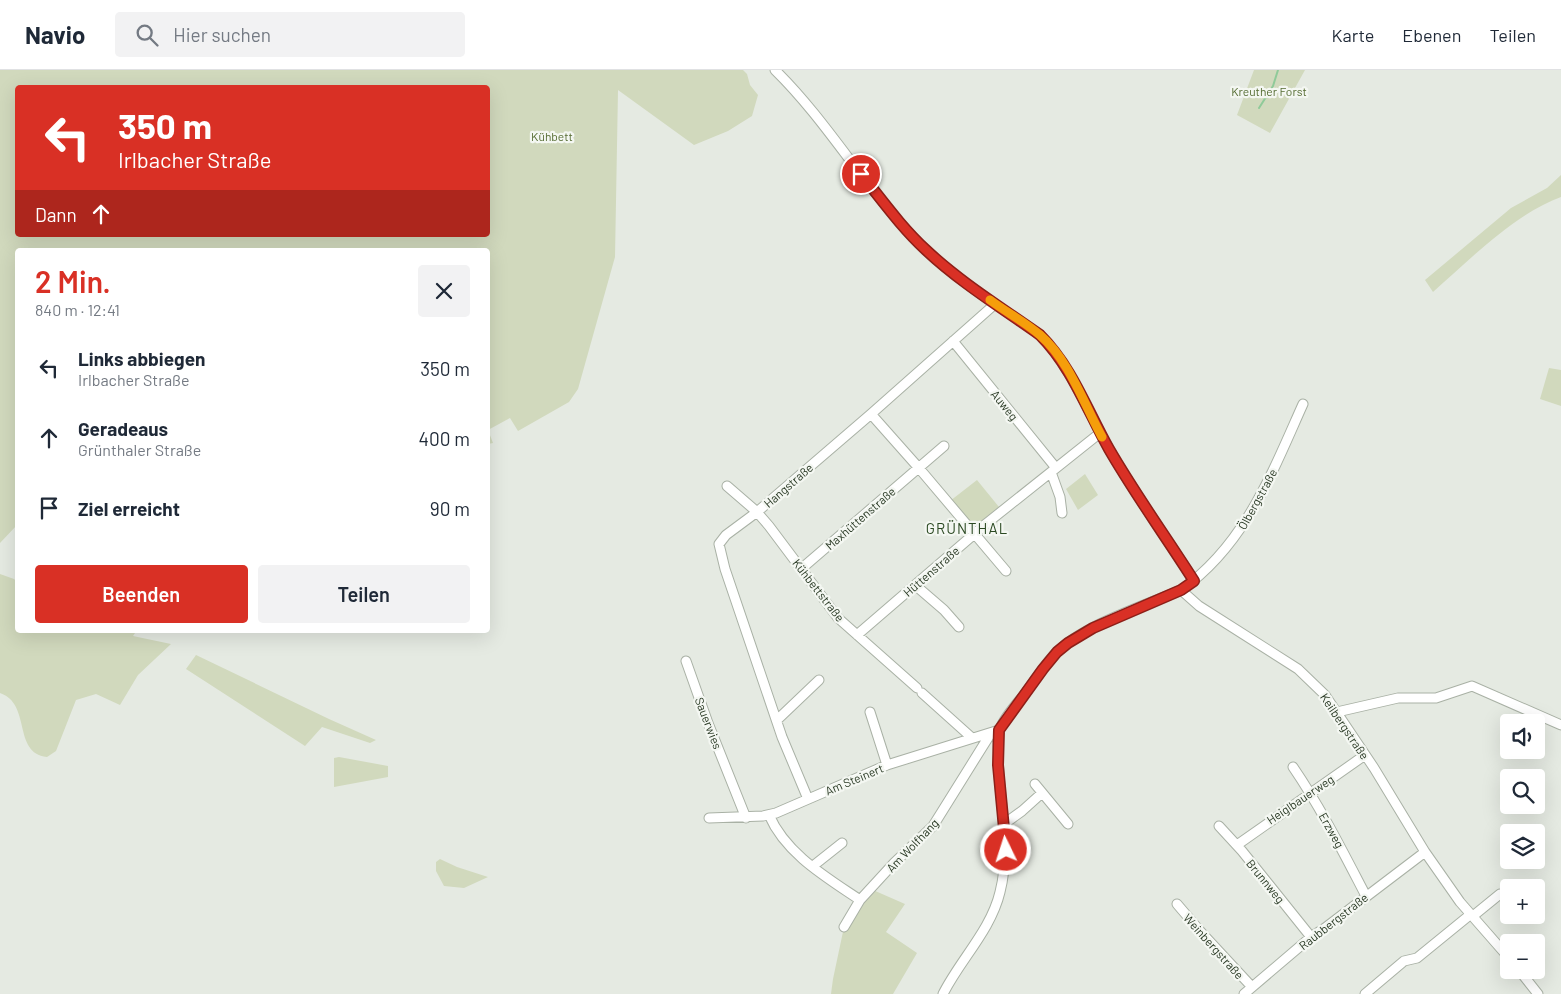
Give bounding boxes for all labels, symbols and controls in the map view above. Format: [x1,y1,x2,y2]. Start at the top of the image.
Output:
search box [115,12,465,57]
text: Navio [25,20,85,49]
icon: search [133,21,161,49]
text: Hier suchen [173,23,271,46]
text: Karte [1331,24,1374,46]
text: Ebenen [1402,24,1461,46]
text: Teilen [1489,24,1536,46]
park label: Kreuther Forst [1231,84,1307,98]
text: 350 m [118,104,212,146]
icon: left [35,105,100,170]
park label: Kühbett [531,129,573,143]
text: Irlbacher Straße [118,146,271,172]
pin [840,153,882,195]
icon: arrive [847,160,875,188]
icon: ahead [87,200,115,228]
text: Dann [35,203,77,226]
text: 2 Min. [35,263,111,299]
button: close [418,265,470,317]
text: 840 m · 12:41 [35,300,120,319]
text: Links abbiegen [78,347,205,370]
icon: left [35,354,63,382]
text: 350 m [420,357,470,380]
text: Irlbacher Straße [78,370,190,389]
street label: Auweg [989,387,1021,423]
text: Geradeaus [78,417,168,440]
icon: ahead [35,424,63,452]
text: 400 m [419,427,470,450]
text: Grünthaler Straße [78,440,201,459]
street label: Hangstraße [761,460,815,510]
street label: Ölbergstraße [1235,466,1279,532]
street label: Maxhüttenstraße [822,484,898,552]
icon: arrive [35,494,63,522]
text: Ziel erreicht [78,497,180,520]
text: 90 m [430,497,470,520]
district label: GRÜNTHAL [926,519,1008,537]
street label: Hüttenstraße [900,543,962,599]
street label: Kühbettstraße [790,556,848,624]
button: Beenden [35,565,248,623]
button: Teilen [258,565,470,623]
street label: Keilbergstraße [1318,690,1372,762]
street label: Sauerwies [693,695,725,751]
map controls [1500,714,1545,979]
button: sound [1500,714,1545,759]
street label: Am Steinert [823,760,885,798]
button: search [1500,769,1545,814]
street label: Heiglbauerweg [1264,771,1336,827]
street label: Erzweg [1317,810,1347,850]
street label: Am Wolfhang [883,815,941,875]
position arrow [979,823,1031,875]
button: layers [1500,824,1545,869]
street label: Brunnweg [1244,856,1288,906]
button: + [1500,879,1545,924]
street label: Raubbergstraße [1296,890,1370,952]
street label: Weinbergstraße [1181,910,1247,982]
button: − [1500,934,1545,979]

